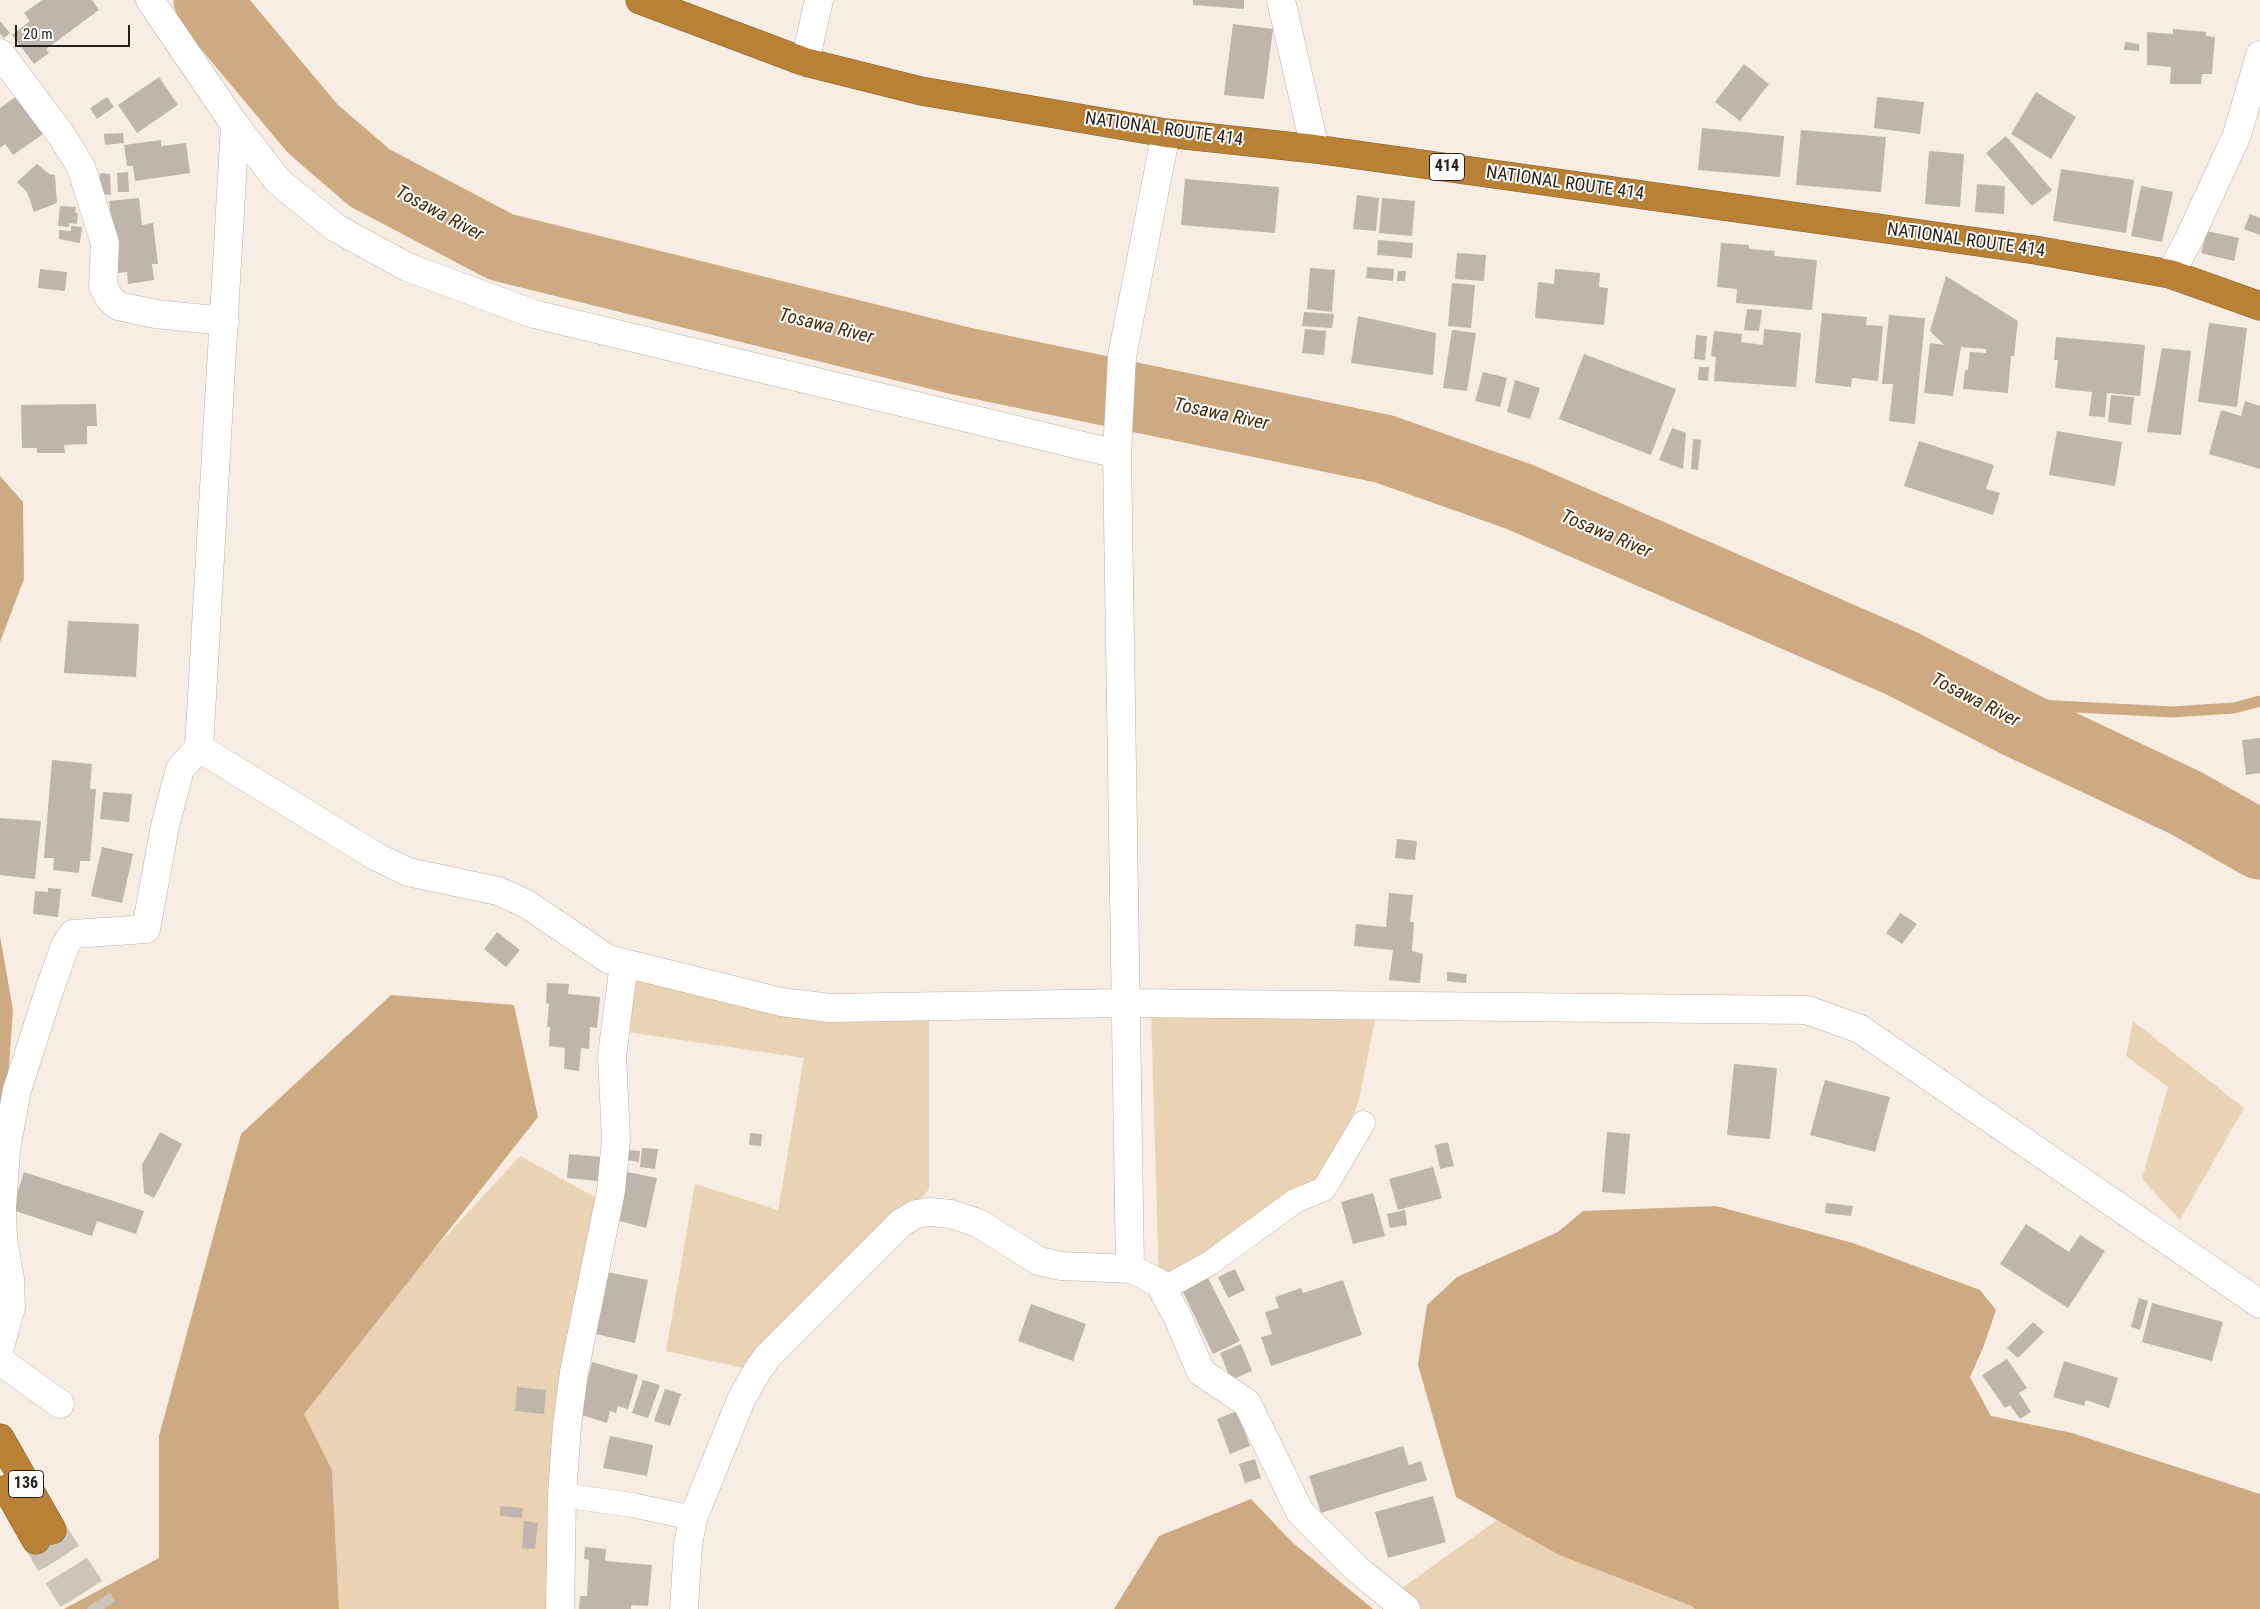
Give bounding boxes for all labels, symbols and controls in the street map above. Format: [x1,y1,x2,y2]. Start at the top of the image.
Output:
scale bar [18,15,132,47]
text: 20 m [23,25,53,43]
street label: NATIONAL ROUTE 414 [1084,108,1244,152]
road number: 414 [1430,154,1464,180]
street label: NATIONAL ROUTE 414 [1485,162,1645,206]
water label: Tosawa River [391,181,487,247]
street label: NATIONAL ROUTE 414 [1886,219,2046,263]
water label: Tosawa River [777,304,875,350]
water label: Tosawa River [1172,394,1270,436]
water label: Tosawa River [1557,506,1655,564]
water label: Tosawa River [1927,669,2023,733]
road number: 136 [8,1470,44,1498]

